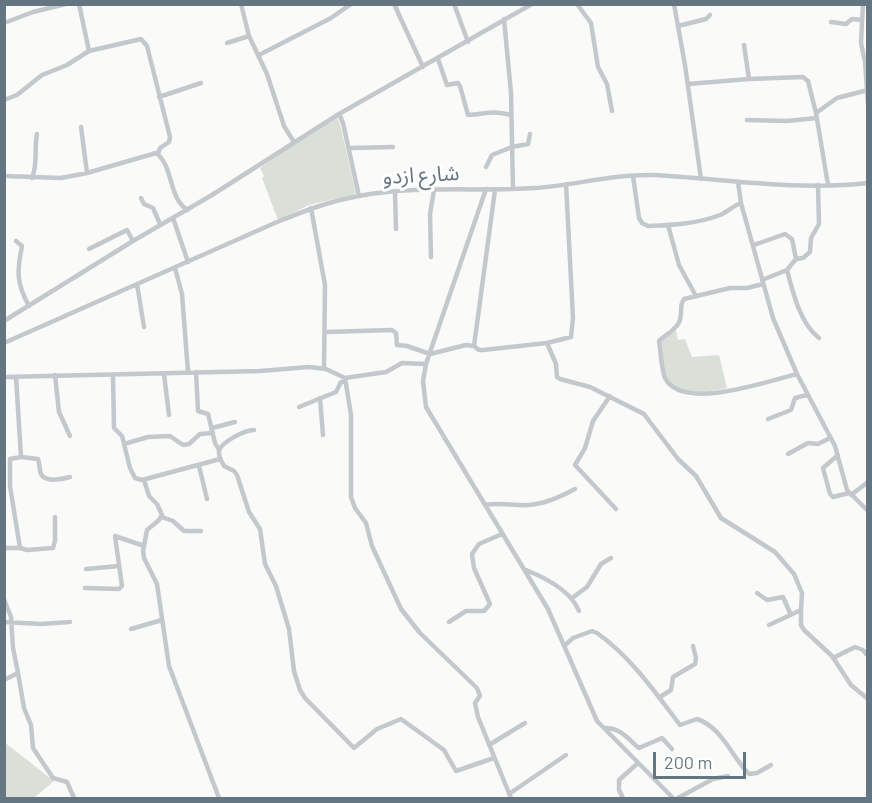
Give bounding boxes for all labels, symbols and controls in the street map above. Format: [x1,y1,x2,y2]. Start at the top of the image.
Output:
street label: شارع ازدو [382,160,460,190]
scale bar [656,740,749,778]
text: 200 m [664,751,712,773]

